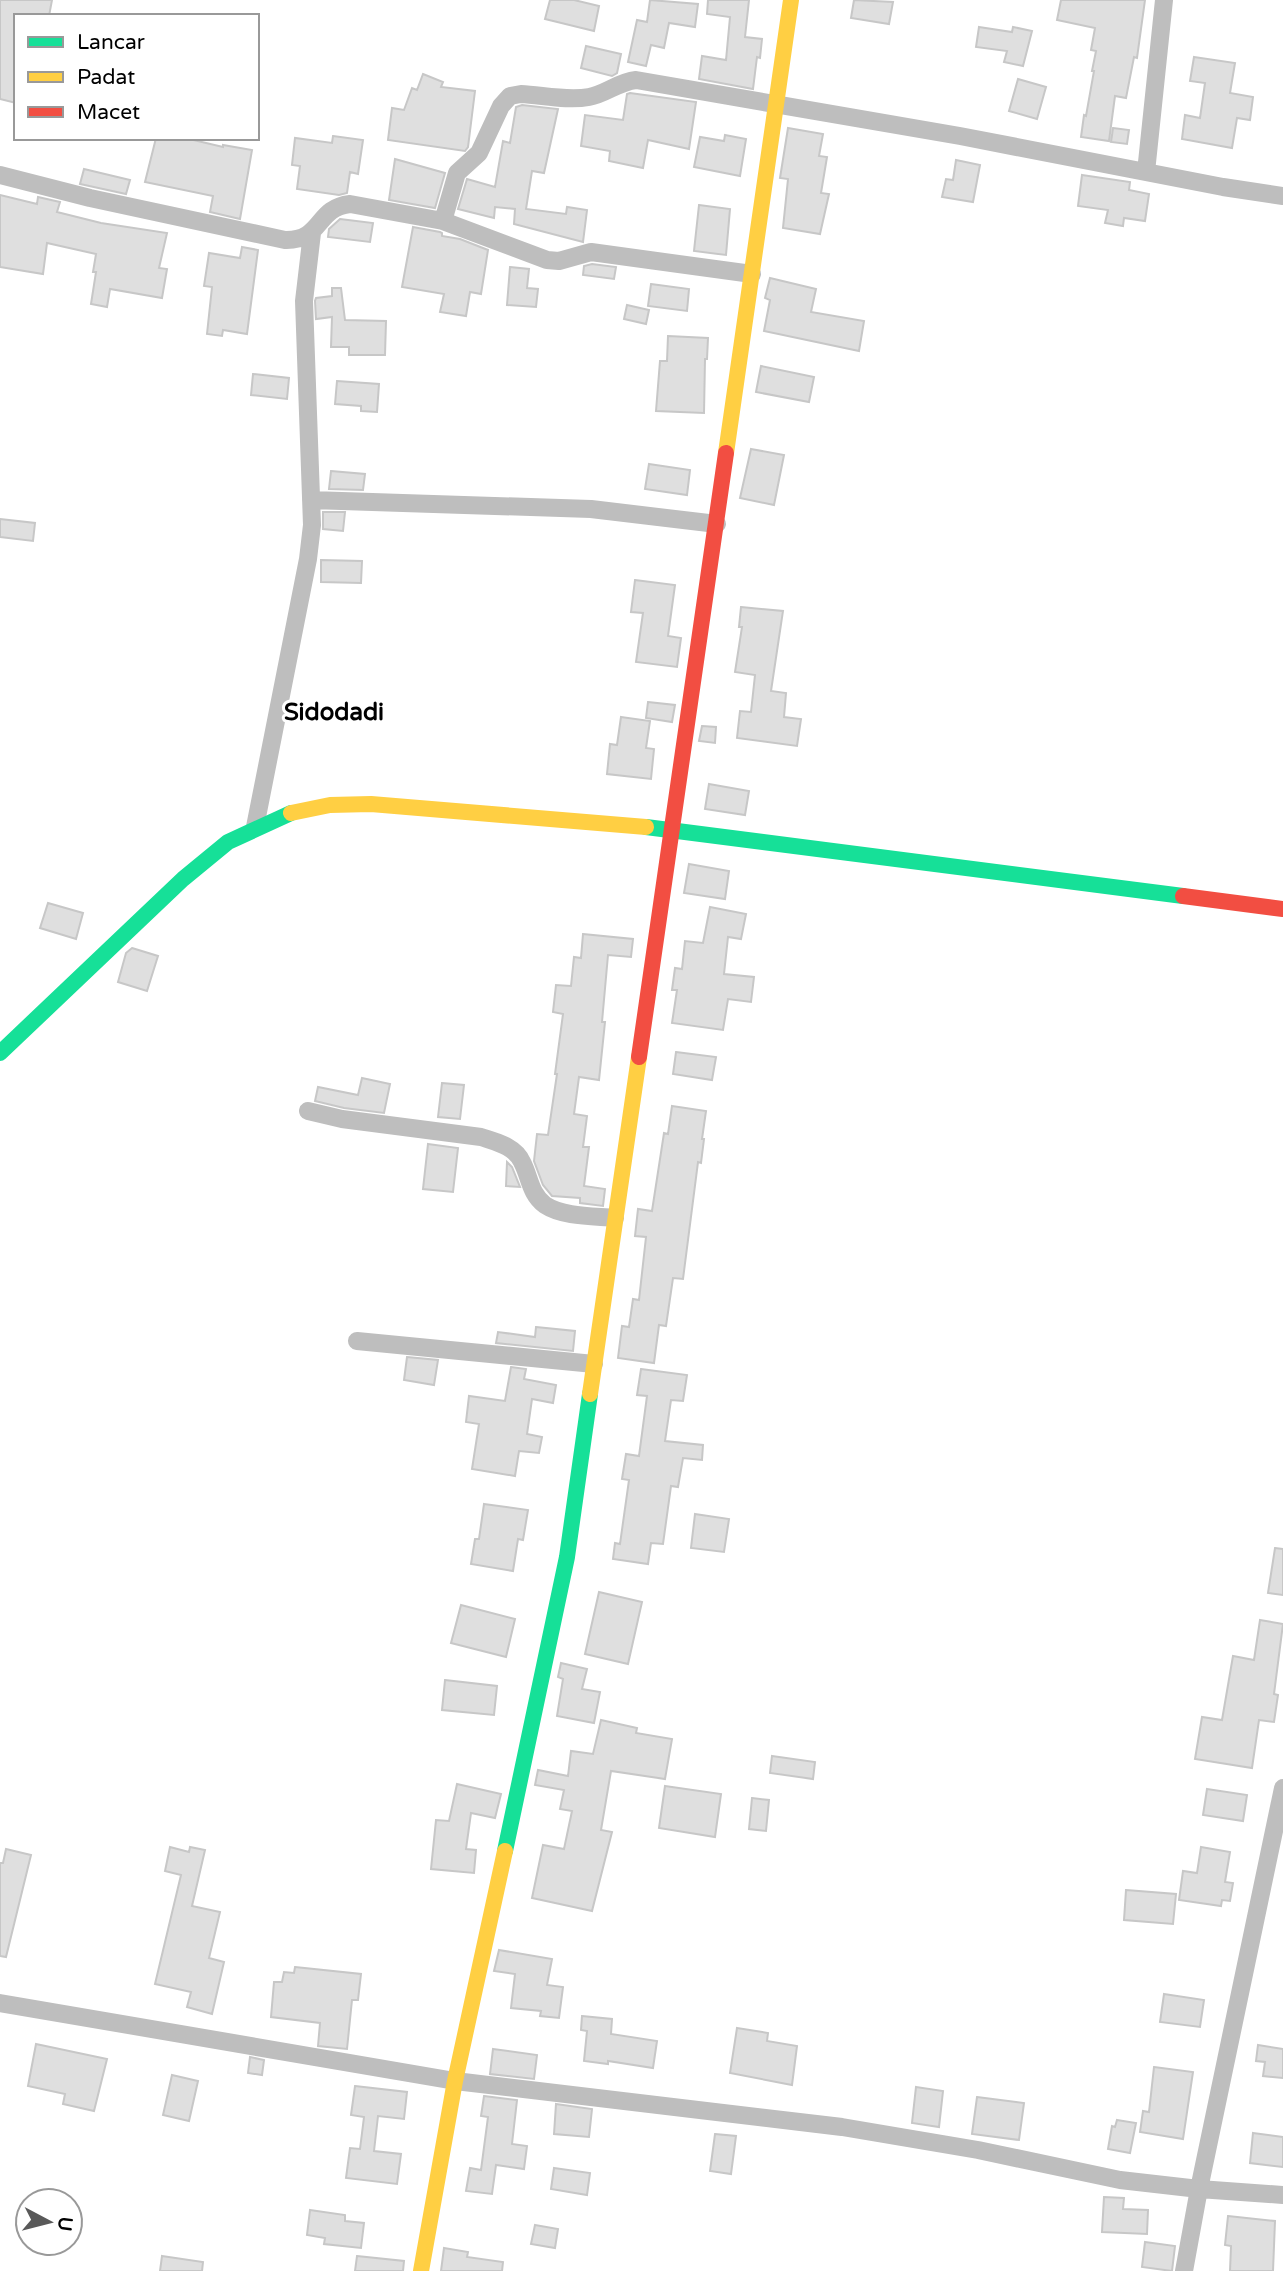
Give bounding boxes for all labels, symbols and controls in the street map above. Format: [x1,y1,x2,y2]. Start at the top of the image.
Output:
legend [14,14,259,140]
text: Lancar [77,30,145,55]
text: Padat [77,65,135,90]
text: Macet [77,100,140,125]
district label: Sidodadi [284,698,384,727]
north arrow [14,2187,84,2257]
text: U [53,2215,77,2232]

